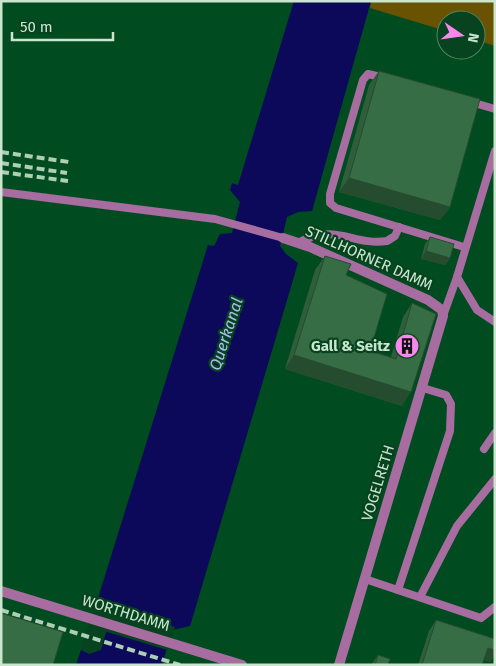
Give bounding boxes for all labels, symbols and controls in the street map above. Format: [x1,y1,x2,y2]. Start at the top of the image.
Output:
scale bar [12,10,114,42]
north arrow [436,10,486,60]
text: 50 m [20,18,53,36]
text: N [464,31,483,44]
street label: STILLHORNER DAMM [303,222,435,294]
water label: Querkanal [205,295,247,373]
building icon: Gall & Seitz [394,333,420,359]
place label: Gall & Seitz [311,337,390,355]
street label: VOGELRETH [358,443,398,523]
street label: WORTHDAMM [80,591,172,635]

